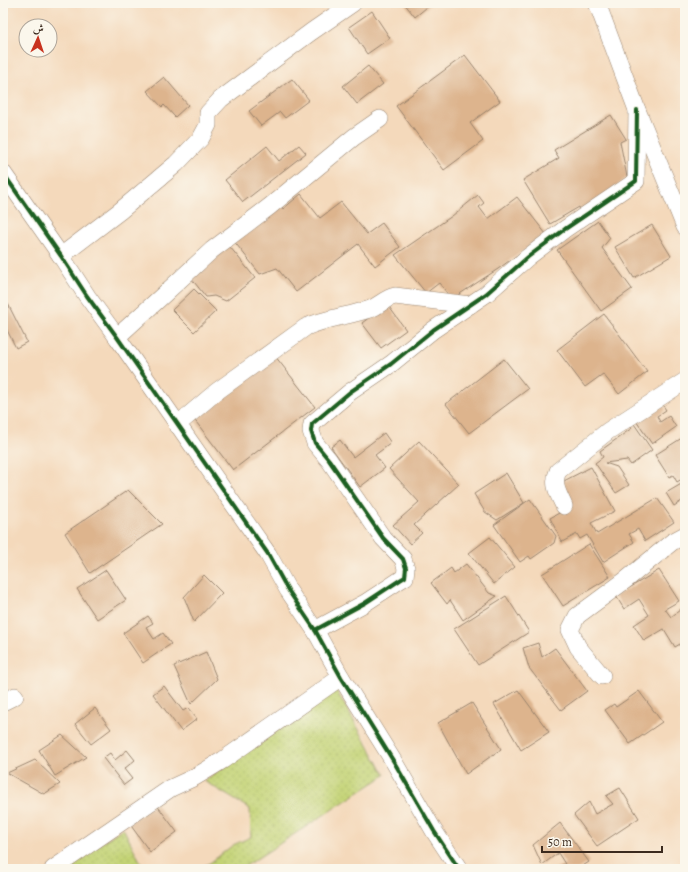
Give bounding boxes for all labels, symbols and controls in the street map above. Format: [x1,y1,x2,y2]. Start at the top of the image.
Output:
north arrow [18,18,58,58]
text: ش [33,21,44,36]
scale bar [542,828,662,854]
text: 50 m [548,834,572,850]

